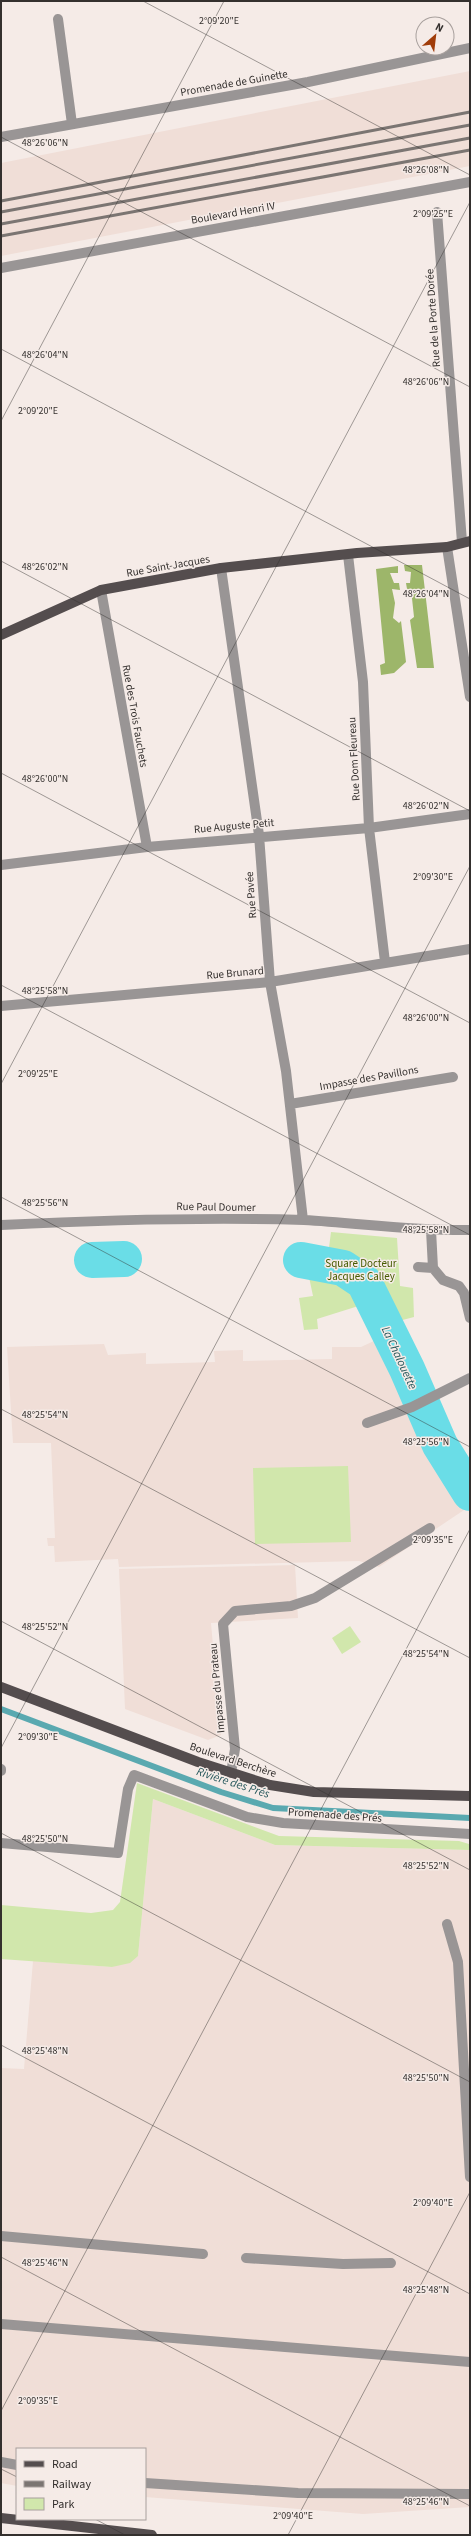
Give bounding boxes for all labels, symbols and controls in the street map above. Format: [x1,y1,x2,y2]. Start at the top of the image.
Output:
text: 2°09'20"E [199,14,239,28]
north arrow [415,16,455,56]
text: N [433,19,446,36]
street label: Promenade de Guinette [179,66,289,100]
text: 48°26'06"N [22,136,68,150]
text: 48°26'08"N [403,163,449,177]
street label: Boulevard Henri IV [190,198,277,228]
text: 2°09'25"E [413,207,453,221]
street label: Rue de la Porte Dorée [422,268,444,368]
text: 48°26'04"N [22,348,68,362]
text: 48°26'06"N [403,375,449,389]
text: 2°09'20"E [18,404,58,418]
street label: Rue Saint-Jacques [125,551,211,581]
text: 48°26'02"N [22,560,68,574]
text: 48°26'04"N [403,587,449,601]
street label: Rue des Trois Fauchets [119,663,151,769]
street label: Rue Dom Fleureau [344,717,364,801]
text: 48°26'00"N [22,772,68,786]
text: 48°26'02"N [403,799,449,813]
street label: Rue Auguste Petit [193,815,275,837]
street label: Rue Pavée [242,870,260,919]
text: 2°09'30"E [413,870,453,884]
street label: Rue Brunard [206,963,264,983]
text: 48°25'58"N [22,984,68,998]
text: 48°26'00"N [403,1011,449,1025]
street label: Impasse des Pavillons [318,1062,420,1094]
text: 2°09'25"E [18,1067,58,1081]
text: 48°25'56"N [22,1196,68,1210]
street label: Rue Paul Doumer [176,1199,256,1215]
text: 48°25'58"N [403,1223,449,1237]
park label: Square Docteur Jacques Calley [325,1256,397,1284]
water label: La Chalouette [377,1324,421,1393]
text: 48°25'54"N [22,1408,68,1422]
text: 48°25'56"N [403,1435,449,1449]
text: 2°09'35"E [413,1533,453,1547]
text: 48°25'52"N [22,1620,68,1634]
street label: Impasse du Prateau [206,1642,228,1734]
text: 48°25'54"N [403,1647,449,1661]
text: 2°09'30"E [18,1730,58,1744]
street label: Boulevard Berchère [188,1739,279,1781]
water label: Rivière des Prés [194,1763,272,1803]
street label: Promenade des Prés [288,1804,383,1826]
text: 48°25'50"N [22,1832,68,1846]
text: 48°25'52"N [403,1859,449,1873]
text: 48°25'48"N [22,2044,68,2058]
text: 48°25'50"N [403,2071,449,2085]
text: 2°09'40"E [413,2196,453,2210]
text: 48°25'46"N [22,2256,68,2270]
text: 48°25'48"N [403,2283,449,2297]
text: 2°09'35"E [18,2394,58,2408]
legend [16,2448,146,2520]
text: Road [52,2456,78,2473]
text: Railway [52,2476,91,2493]
text: 48°25'46"N [403,2495,449,2509]
text: Park [52,2496,74,2513]
text: 2°09'40"E [273,2509,313,2523]

